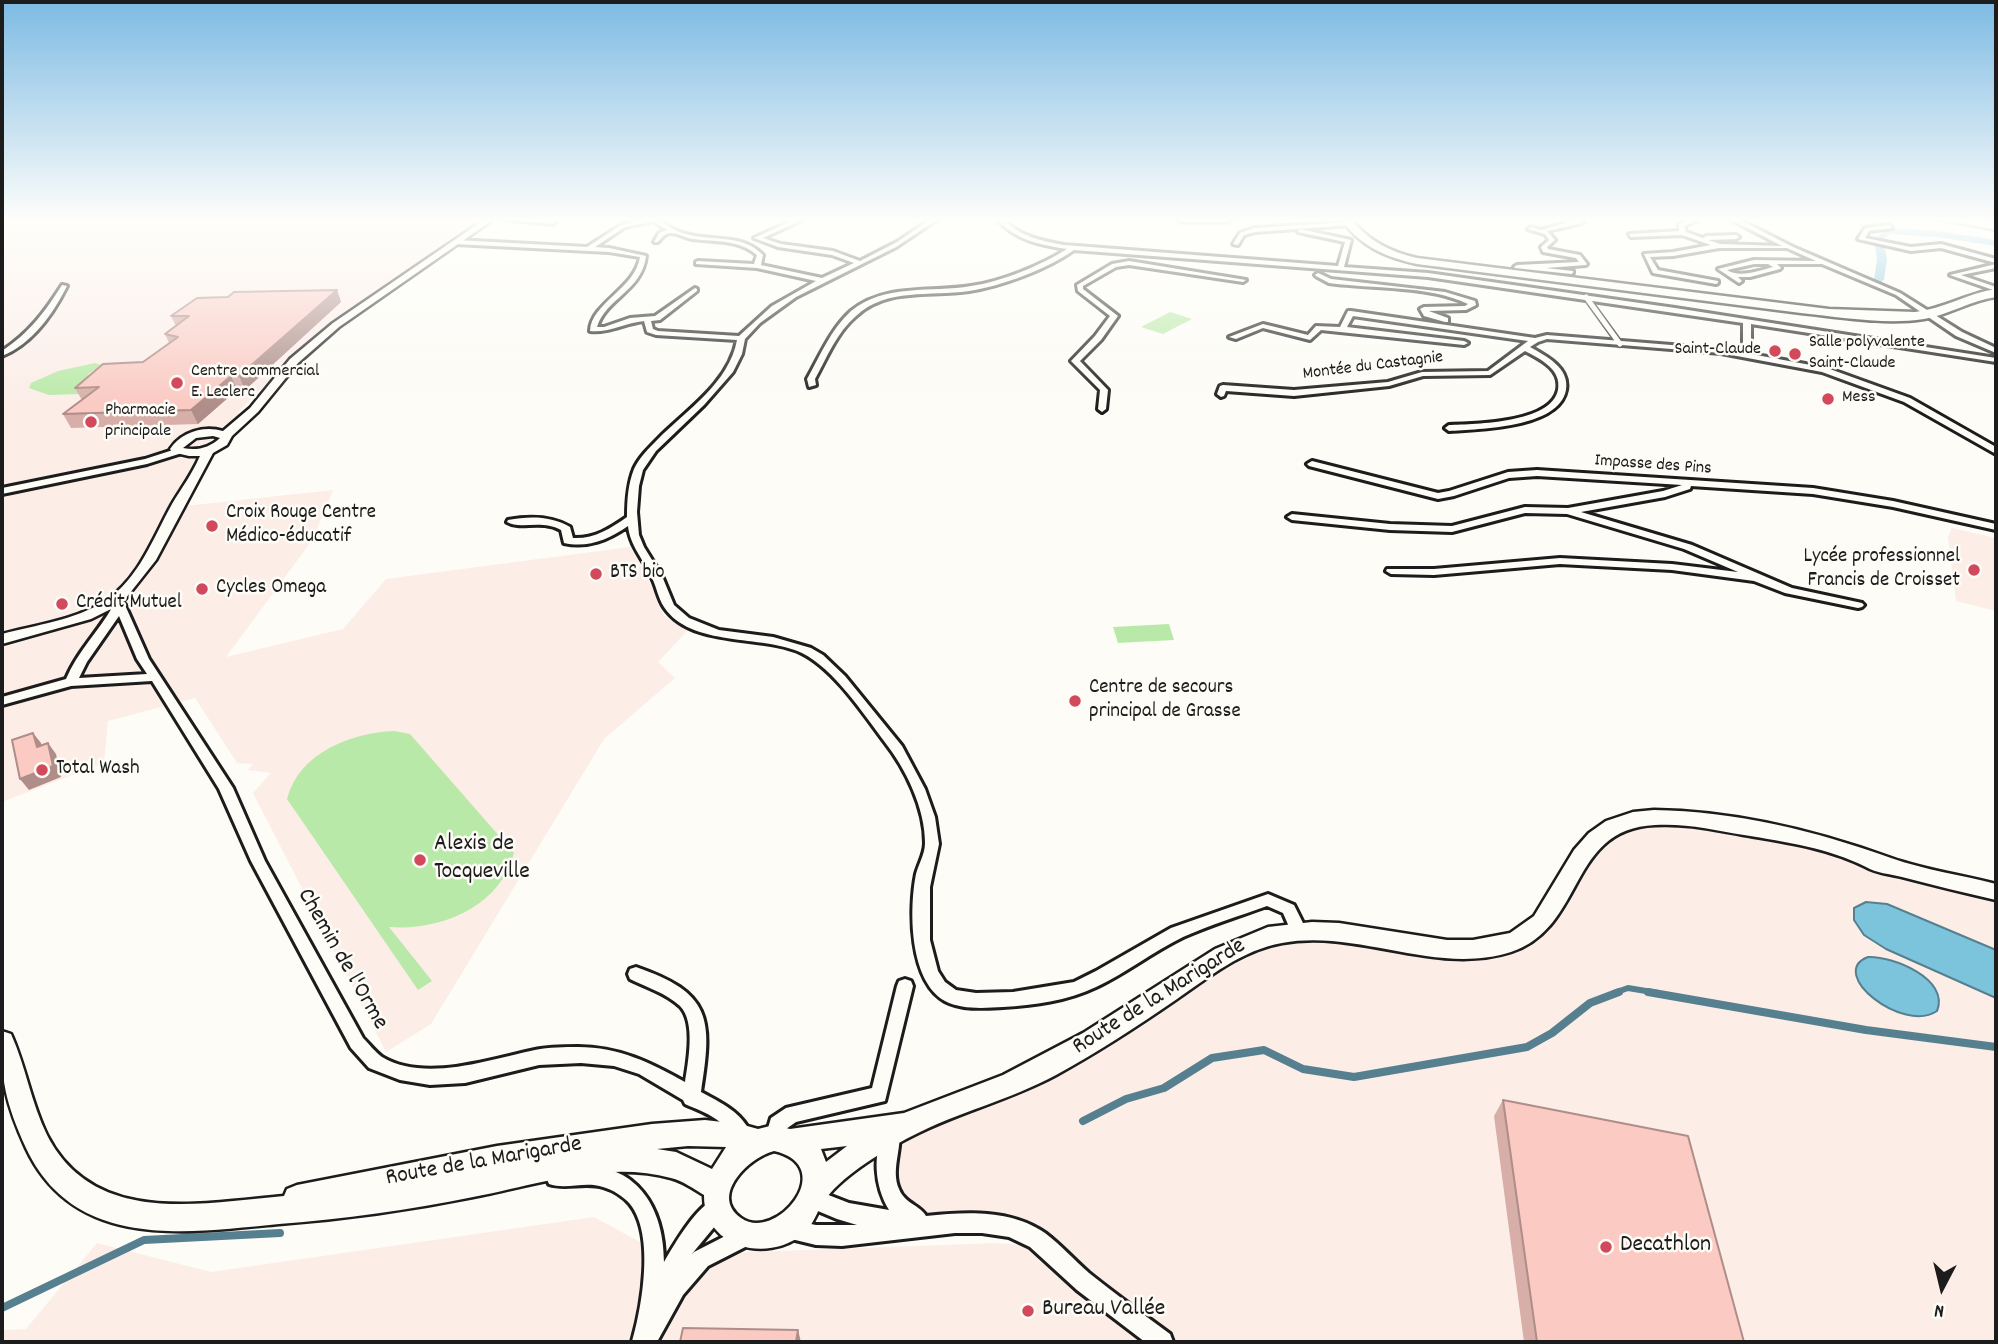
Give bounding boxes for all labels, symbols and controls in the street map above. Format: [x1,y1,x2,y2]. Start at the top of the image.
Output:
place label: Salle polyvalente Saint-Claude [1809,333,1925,376]
place label: Saint-Claude [1674,340,1761,362]
marker: Saint-Claude [1767,343,1783,359]
marker: Salle polyvalente Saint-Claude [1787,346,1803,362]
street label: Montée du Castagnie [1302,348,1444,386]
place label: Centre commercial E. Leclerc [191,362,319,404]
marker: Centre commercial E. Leclerc [169,375,185,391]
place label: Mess [1842,388,1876,410]
marker: Mess [1820,391,1836,407]
place label: Pharmacie principale [105,401,176,444]
marker: Pharmacie principale [83,414,99,430]
street label: Impasse des Pins [1594,451,1712,481]
place label: Croix Rouge Centre Médico-éducatif [226,501,376,551]
marker: Croix Rouge Centre Médico-éducatif [204,518,220,534]
place label: Lycée professionnel Francis de Croisset [1803,545,1960,595]
place label: BTS bio [610,561,665,587]
marker: Lycée professionnel Francis de Croisset [1966,562,1982,578]
marker: BTS bio [588,566,604,582]
place label: Cycles Omega [216,576,326,602]
marker: Cycles Omega [194,581,210,597]
place label: Crédit Mutuel [76,591,182,617]
marker: Crédit Mutuel [54,596,70,612]
place label: Centre de secours principal de Grasse [1089,676,1241,726]
marker: Centre de secours principal de Grasse [1067,693,1083,709]
place label: Total Wash [56,757,140,783]
marker: Total Wash [34,762,50,778]
place label: Alexis de Tocqueville [434,832,530,888]
marker: Alexis de Tocqueville [412,852,428,868]
street label: Chemin de l'Orme [289,884,393,1036]
street label: Route de la Marigarde [1068,933,1252,1063]
street label: Route de la Marigarde [384,1132,584,1194]
place label: Decathlon [1620,1233,1711,1261]
marker: Decathlon [1598,1239,1614,1255]
north arrow [1907,1253,1977,1323]
text: N [1933,1295,1946,1323]
place label: Bureau Vallée [1042,1297,1165,1325]
marker: Bureau Vallée [1020,1303,1036,1319]

